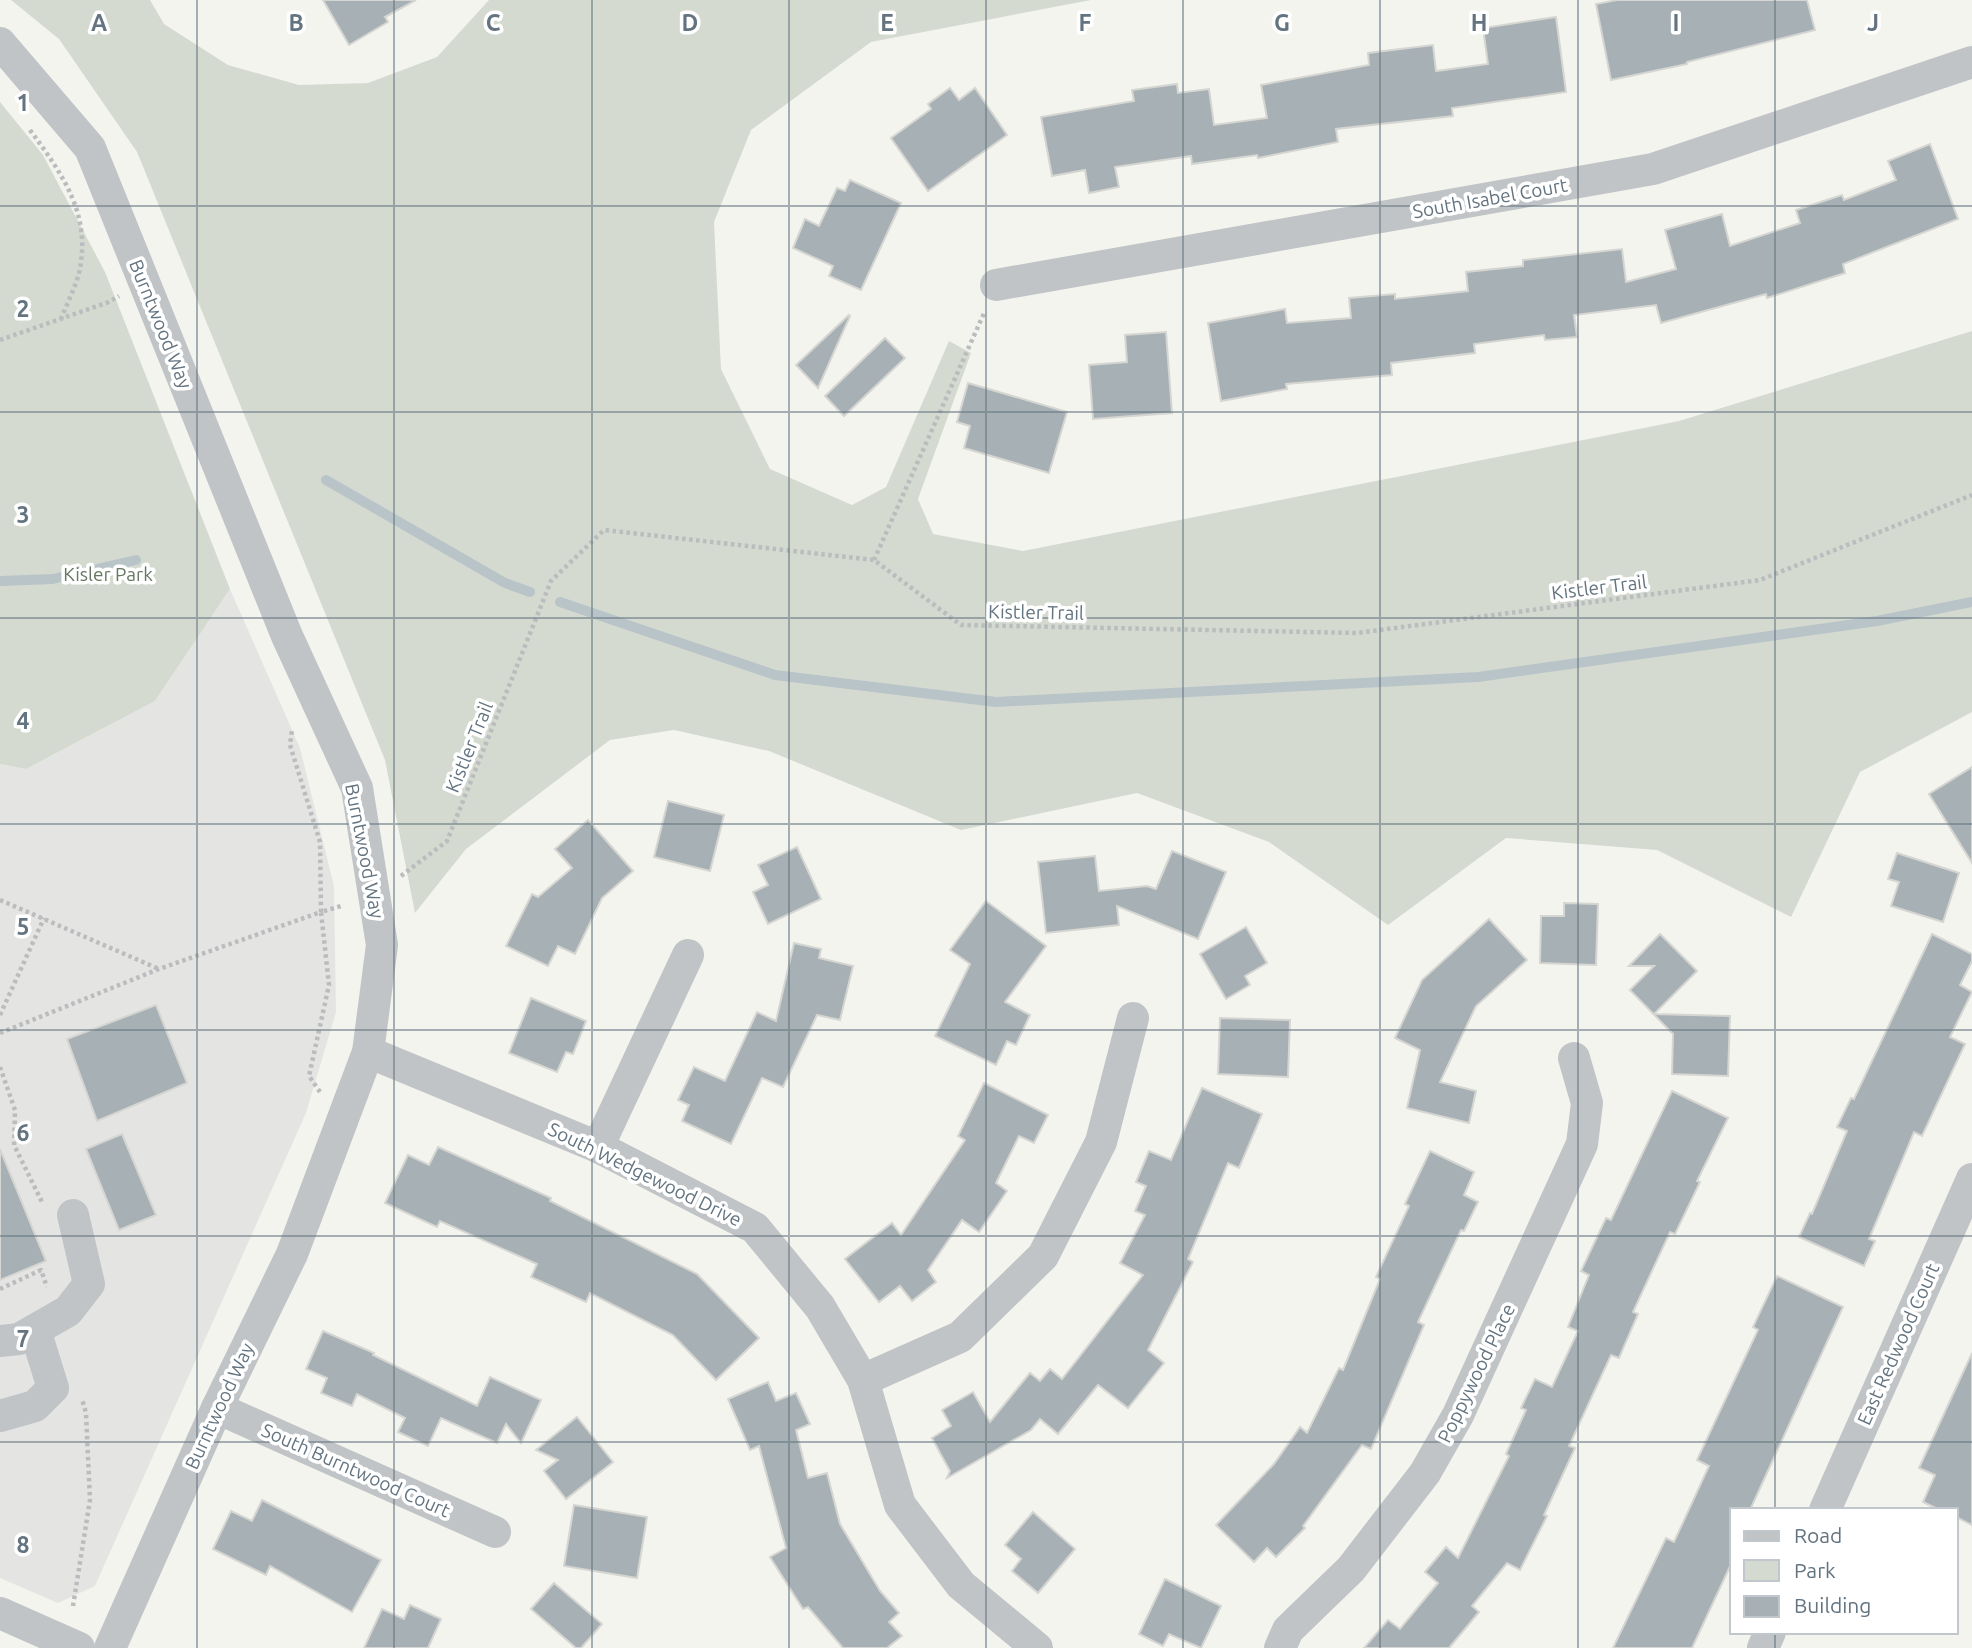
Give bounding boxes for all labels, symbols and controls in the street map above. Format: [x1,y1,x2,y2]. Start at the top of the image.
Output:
text: A [91,10,107,35]
text: B [288,10,304,35]
text: C [486,10,501,35]
text: D [682,10,698,35]
text: E [880,10,894,35]
text: F [1079,10,1092,35]
text: G [1274,10,1290,35]
text: H [1471,10,1487,35]
text: I [1673,10,1679,35]
text: J [1867,10,1879,35]
text: 1 [17,90,29,115]
street label: South Isabel Court [1411,173,1570,222]
street label: Burntwood Way [125,256,197,392]
text: 2 [17,296,29,321]
text: 3 [17,502,29,527]
park label: Kisler Park [63,563,153,585]
street label: Kistler Trail [1550,570,1648,604]
street label: Kistler Trail [988,600,1084,624]
street label: Kistler Trail [441,698,497,796]
text: 4 [17,708,30,733]
street label: Burntwood Way [341,782,389,920]
text: 5 [17,914,29,939]
street label: South Wedgewood Drive [545,1118,745,1230]
text: 6 [17,1120,30,1145]
street label: East Redwood Court [1852,1259,1944,1428]
street label: Poppywood Place [1433,1300,1519,1446]
text: 7 [17,1326,29,1351]
street label: Burntwood Way [180,1339,258,1473]
street label: South Burntwood Court [258,1419,454,1522]
legend [1730,1508,1958,1634]
text: Road [1794,1523,1842,1547]
text: 8 [17,1532,29,1557]
text: Park [1794,1558,1836,1582]
text: Building [1794,1593,1871,1617]

